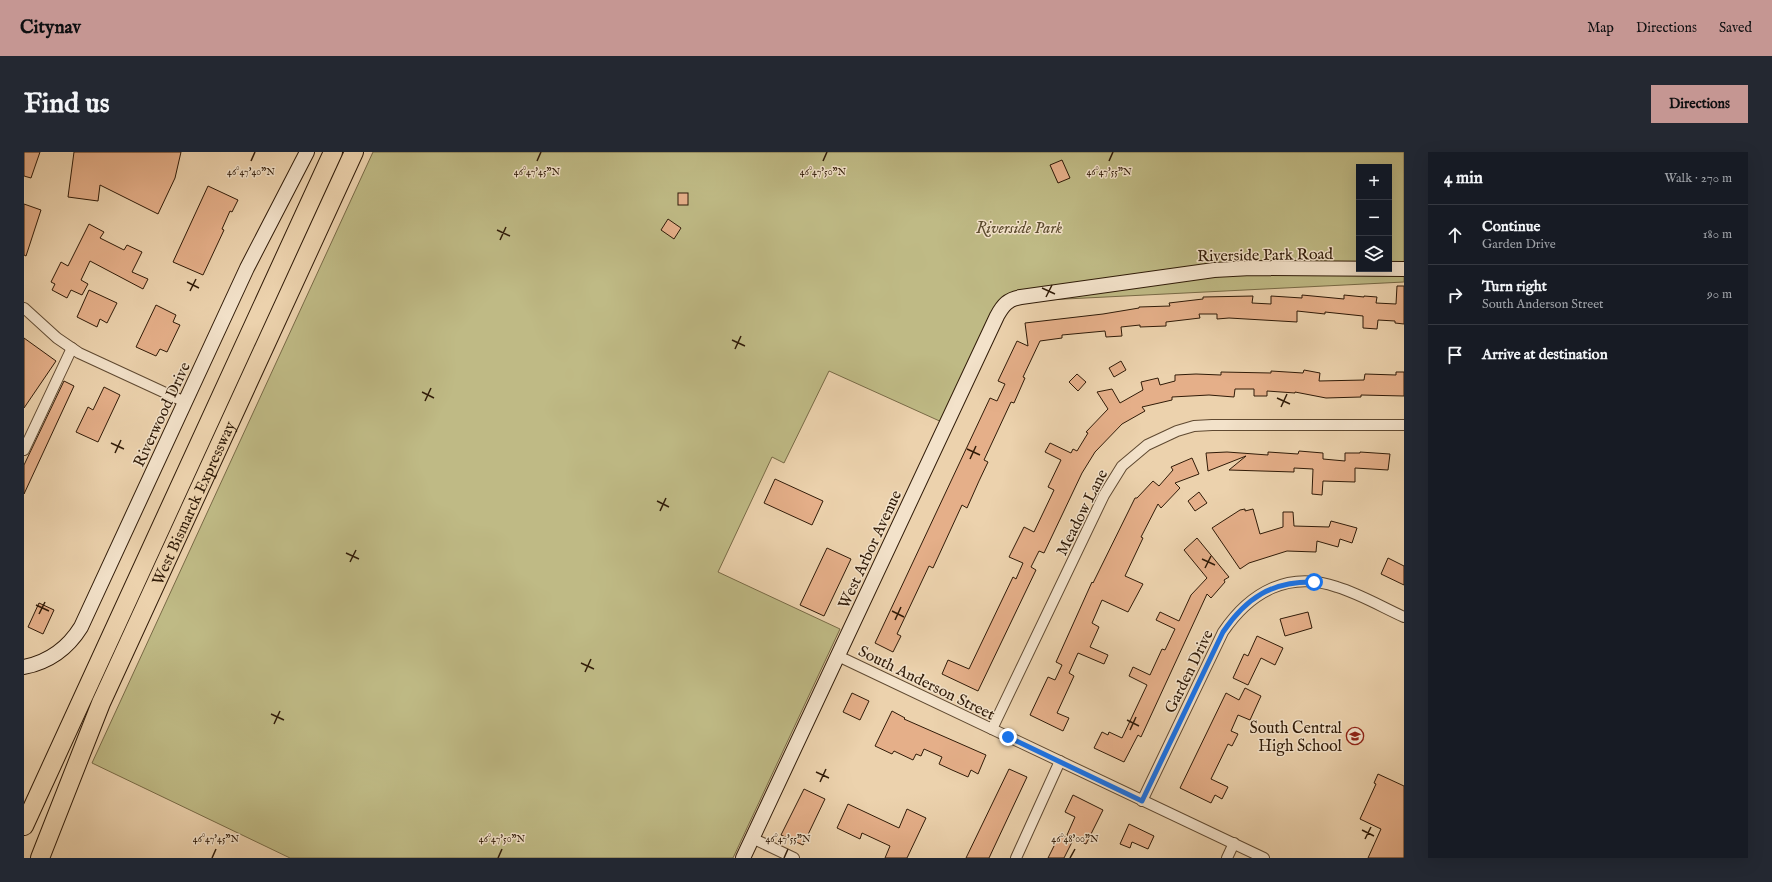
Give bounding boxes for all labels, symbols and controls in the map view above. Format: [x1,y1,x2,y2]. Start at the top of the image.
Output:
text: Citynav [20,16,81,40]
text: Map [1587,19,1614,37]
text: Directions [1636,19,1697,37]
text: Saved [1719,19,1752,37]
button: Directions [1651,85,1748,123]
text: Find us [24,87,110,122]
map controls [1356,164,1392,272]
button: + [1356,164,1392,200]
text: 46°47'40"N [227,166,275,179]
text: 46°47'45"N [514,166,561,179]
text: 46°47'50"N [800,166,847,179]
text: 46°47'55"N [1086,166,1132,179]
text: 4 min [1444,168,1483,189]
text: Walk · 270 m [1664,170,1732,187]
button: − [1356,200,1392,236]
text: Continue [1482,217,1540,236]
park label: Riverside Park [976,219,1063,239]
icon: ahead [1444,224,1466,246]
text: 180 m [1703,226,1732,243]
button: layers [1356,236,1392,272]
text: Garden Drive [1482,236,1556,253]
street label: Riverside Park Road [1197,245,1334,267]
text: Turn right [1482,277,1547,296]
icon: right [1444,284,1466,306]
text: 90 m [1707,286,1732,303]
text: South Anderson Street [1482,296,1604,313]
icon: arrive [1444,344,1466,366]
text: Arrive at destination [1482,345,1608,364]
street label: Riverwood Drive [130,359,196,470]
street label: West Bismarck Expressway [149,418,241,589]
street label: Meadow Lane [1052,466,1113,559]
street label: West Arbor Avenue [835,487,907,612]
route start [1305,573,1323,591]
street label: Garden Drive [1161,627,1219,717]
street label: South Anderson Street [855,642,998,726]
place label: South Central High School [1250,719,1343,757]
school or university icon: South Central High School [1345,726,1365,746]
route end [999,728,1017,746]
text: 46°47'45"N [193,833,240,846]
text: 46°47'50"N [479,833,526,846]
text: 46°47'55"N [765,833,811,846]
text: 46°48'00"N [1051,833,1099,846]

